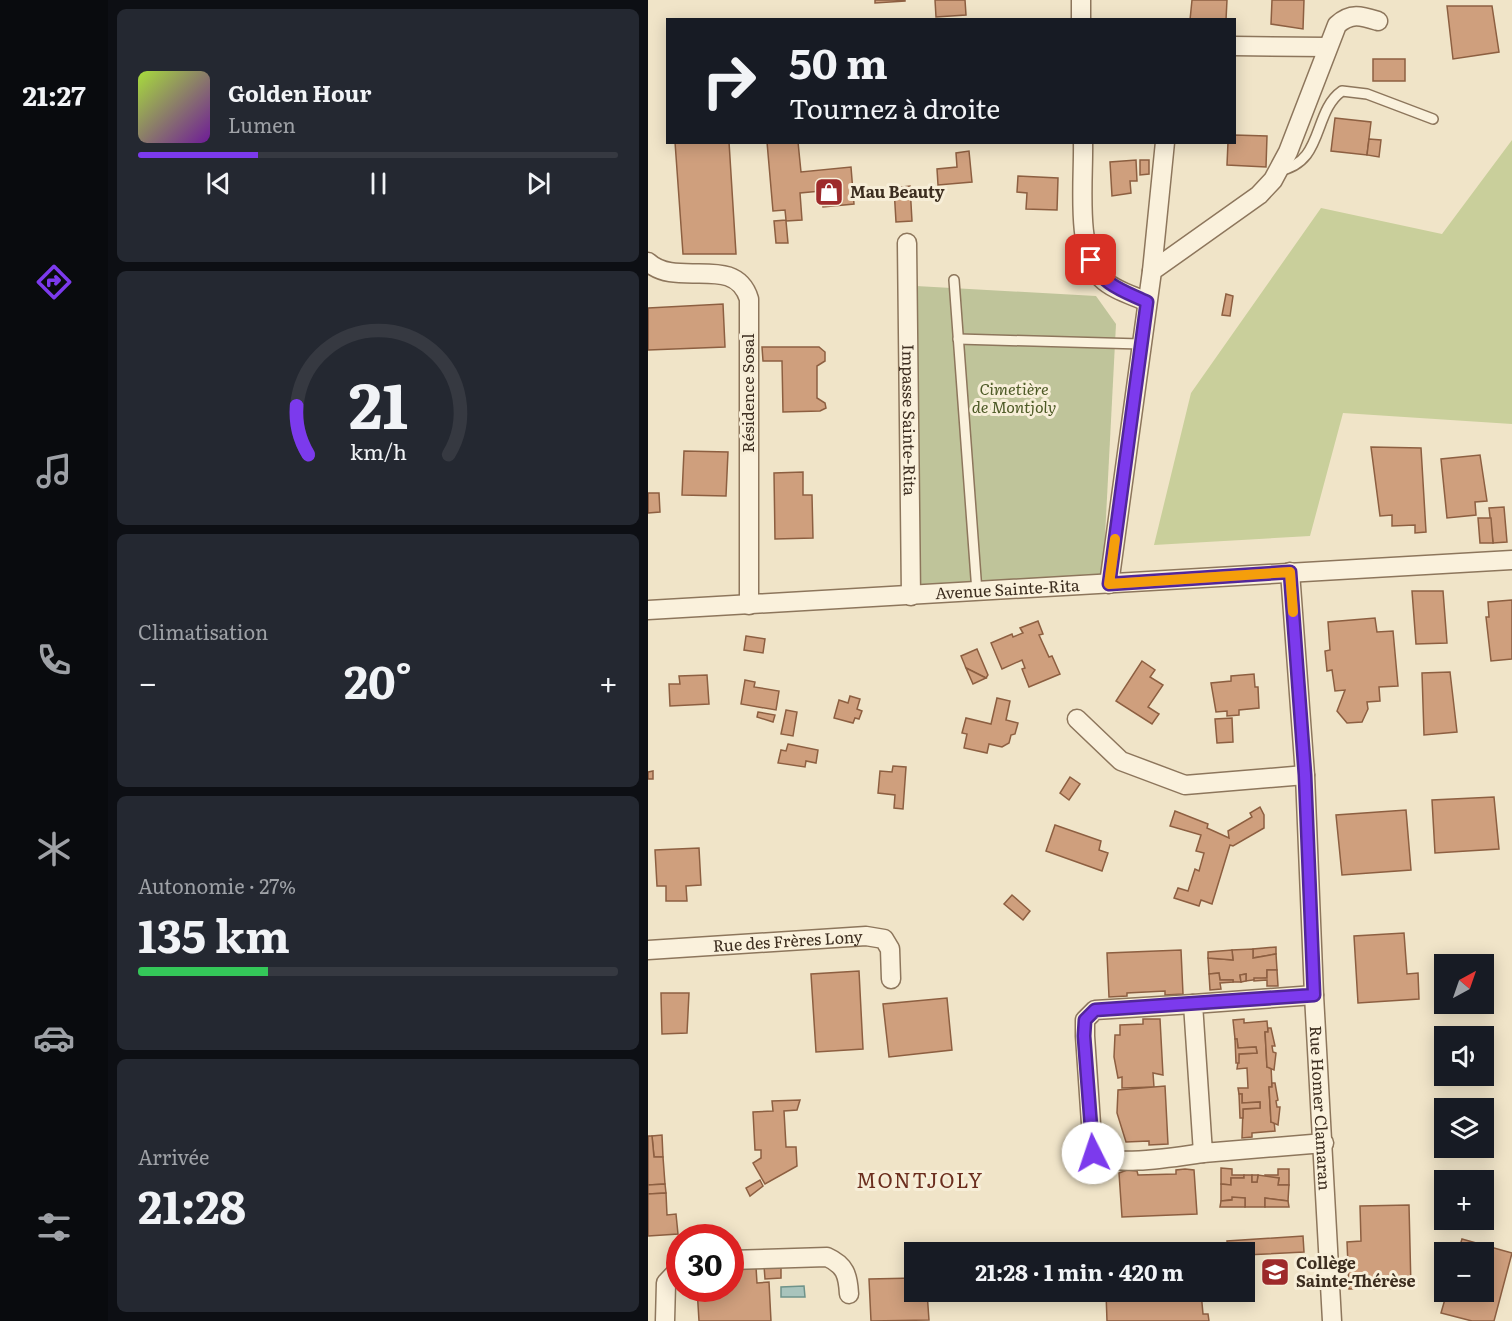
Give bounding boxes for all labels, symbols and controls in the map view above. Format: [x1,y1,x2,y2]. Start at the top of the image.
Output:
text: 50 m [789,30,888,92]
icon: right [690,42,768,120]
text: 21:27 [22,74,86,114]
text: Golden Hour [228,76,371,109]
text: Tournez à droite [789,87,1000,127]
text: Lumen [228,109,296,139]
icon: previous [202,167,235,200]
icon: pause [362,167,395,200]
icon: next [522,167,555,200]
shop icon: Mau Beauty [813,176,845,208]
place label: Mau Beauty [850,179,945,203]
pin [1065,234,1116,285]
icon: arrive [1074,243,1107,276]
icon: directions [33,261,75,303]
street label: Résidence Sosal [735,333,759,453]
street label: Impasse Sainte-Rita [897,344,923,496]
text: 21 [348,356,408,448]
park label: Cimetière de Montjoly [972,376,1056,418]
text: km/h [349,436,407,468]
icon: music [33,450,75,492]
street label: Avenue Sainte-Rita [934,572,1081,604]
text: Climatisation [138,616,268,646]
icon: phone [33,639,75,681]
text: 20° [344,646,412,713]
text: − [138,656,157,705]
text: + [599,656,618,705]
icon: climate [33,828,75,870]
text: Autonomie · 27% [138,870,296,900]
text: 135 km [138,900,290,967]
street label: Rue des Frères Lony [712,923,864,957]
north arrow [1434,954,1494,1014]
map controls [1434,954,1494,1302]
icon: car [33,1017,75,1059]
street label: Rue Homer Clamaran [1305,1025,1338,1191]
button: sound [1434,1026,1494,1086]
button: layers [1434,1098,1494,1158]
position arrow [1061,1121,1125,1185]
text: Arrivée [138,1141,209,1171]
district label: MONTJOLY [856,1164,984,1194]
button: + [1434,1170,1494,1230]
text: 21:28 [138,1171,246,1238]
icon: filters [33,1206,75,1248]
speed limit sign: 30 [666,1224,744,1302]
button: − [1434,1242,1494,1302]
place label: Collège Sainte-Thérèse [1296,1250,1416,1292]
text: 21:28 · 1 min · 420 m [975,1255,1184,1288]
school or university icon: Collège Sainte-Thérèse [1259,1256,1291,1288]

